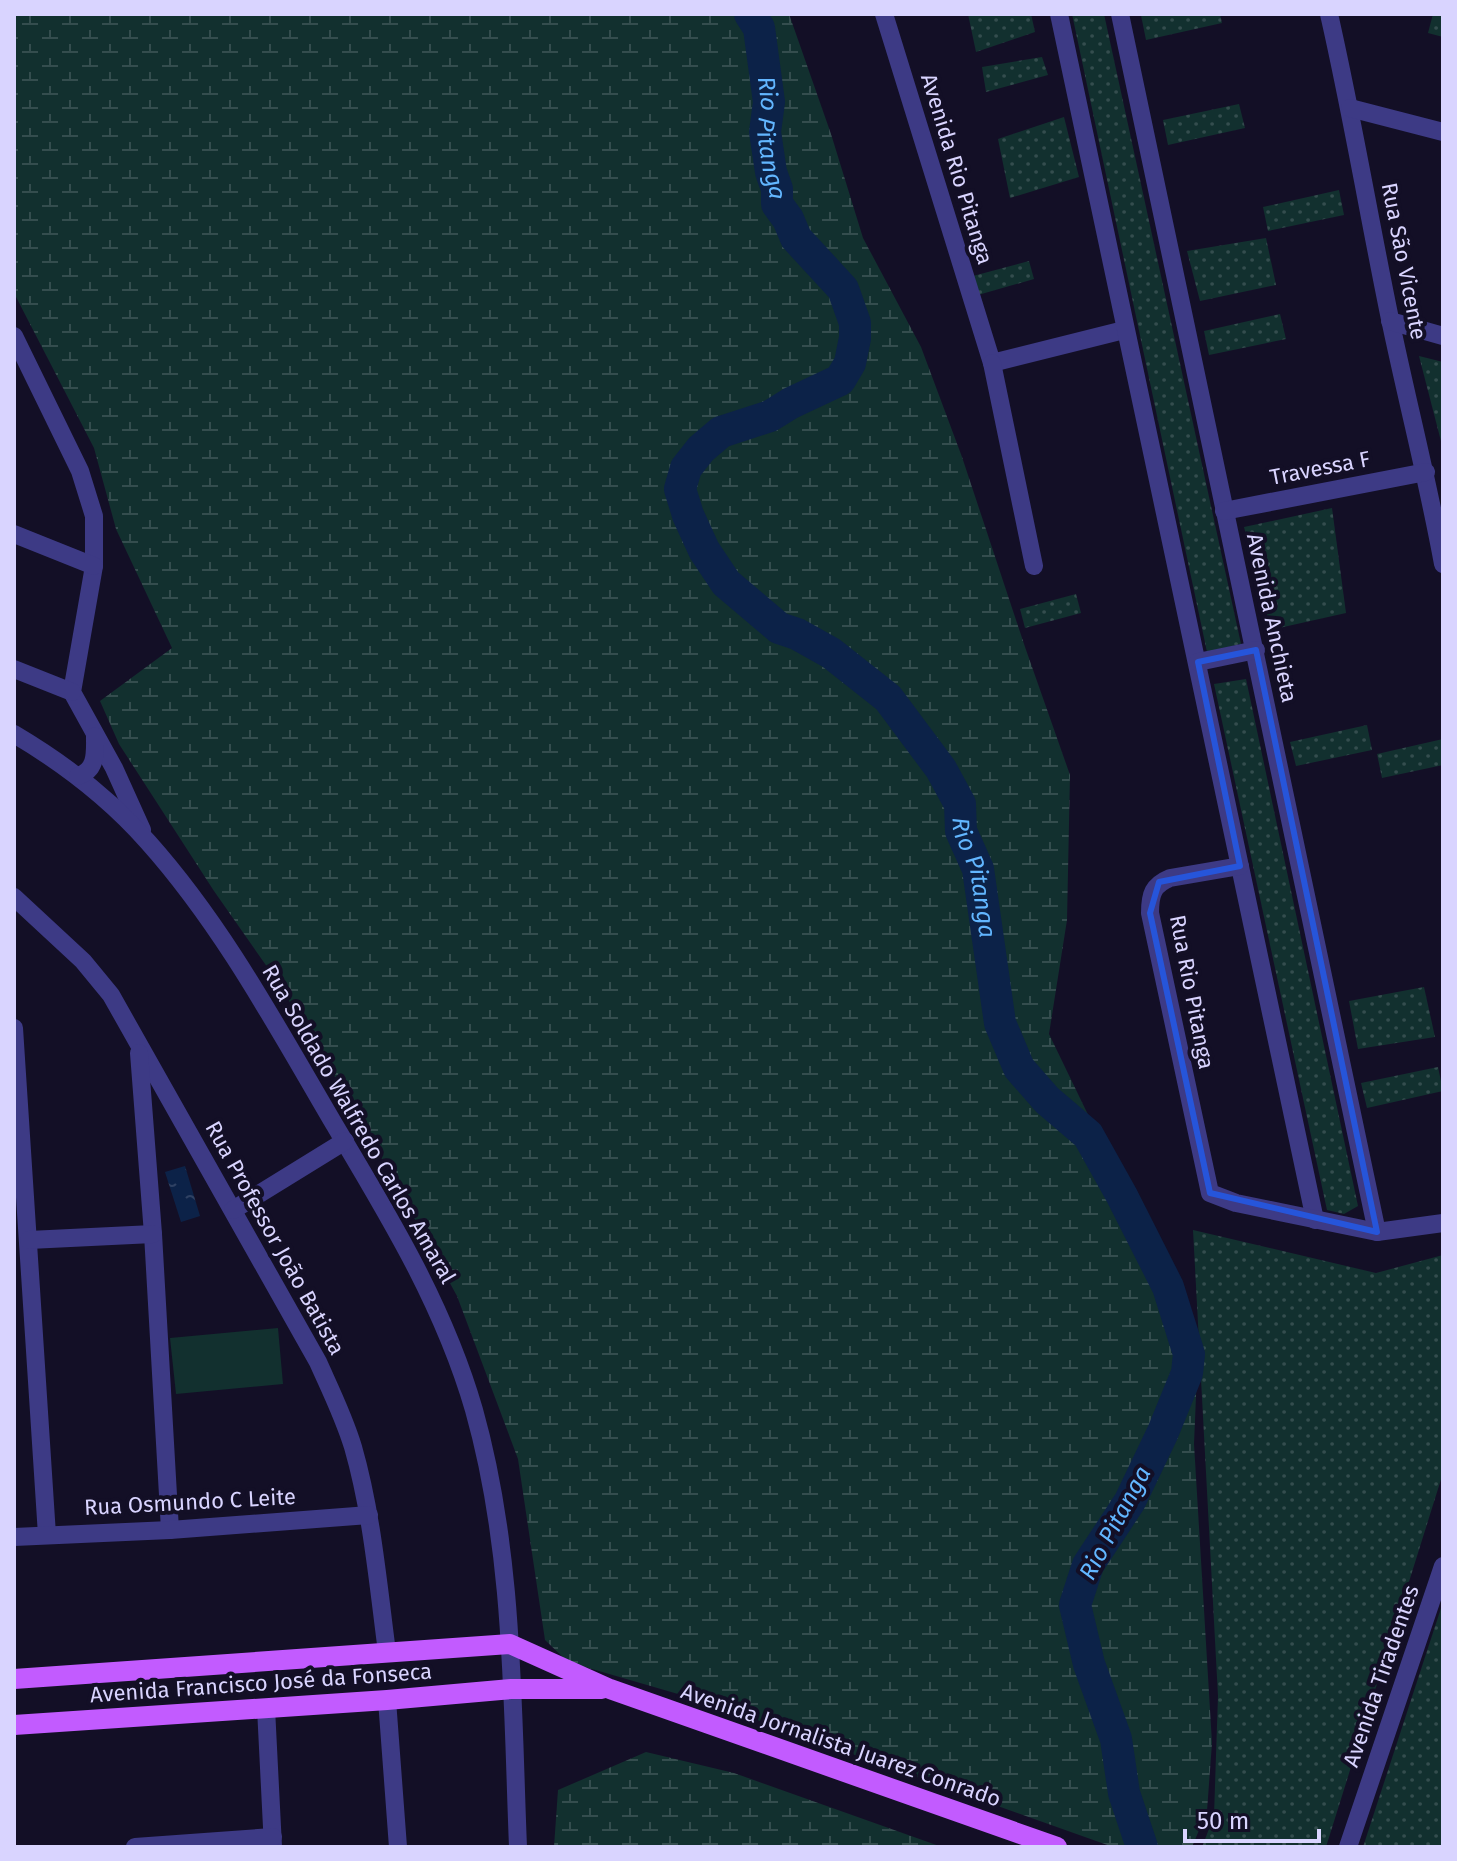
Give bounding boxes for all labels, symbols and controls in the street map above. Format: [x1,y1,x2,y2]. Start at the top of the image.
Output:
street label: Avenida Rio Pitanga [915,70,999,268]
water label: Rio Pitanga [751,75,791,199]
street label: Rua São Vicente [1376,180,1432,342]
street label: Travessa F [1268,445,1373,491]
street label: Avenida Anchieta [1241,531,1303,705]
water label: Rio Pitanga [946,817,1002,940]
street label: Rua Rio Pitanga [1164,912,1220,1072]
street label: Rua Soldado Walfredo Carlos Amaral [256,960,462,1288]
street label: Rua Professor João Batista [199,1116,351,1360]
water label: Rio Pitanga [1073,1461,1157,1585]
street label: Rua Osmundo C Leite [83,1483,297,1521]
street label: Avenida Tiradentes [1337,1582,1425,1770]
street label: Avenida Francisco José da Fonseca [89,1658,433,1708]
street label: Avenida Jornalista Juarez Conrado [678,1677,1004,1813]
scale bar [1185,1793,1319,1843]
text: 50 m [1197,1807,1249,1835]

